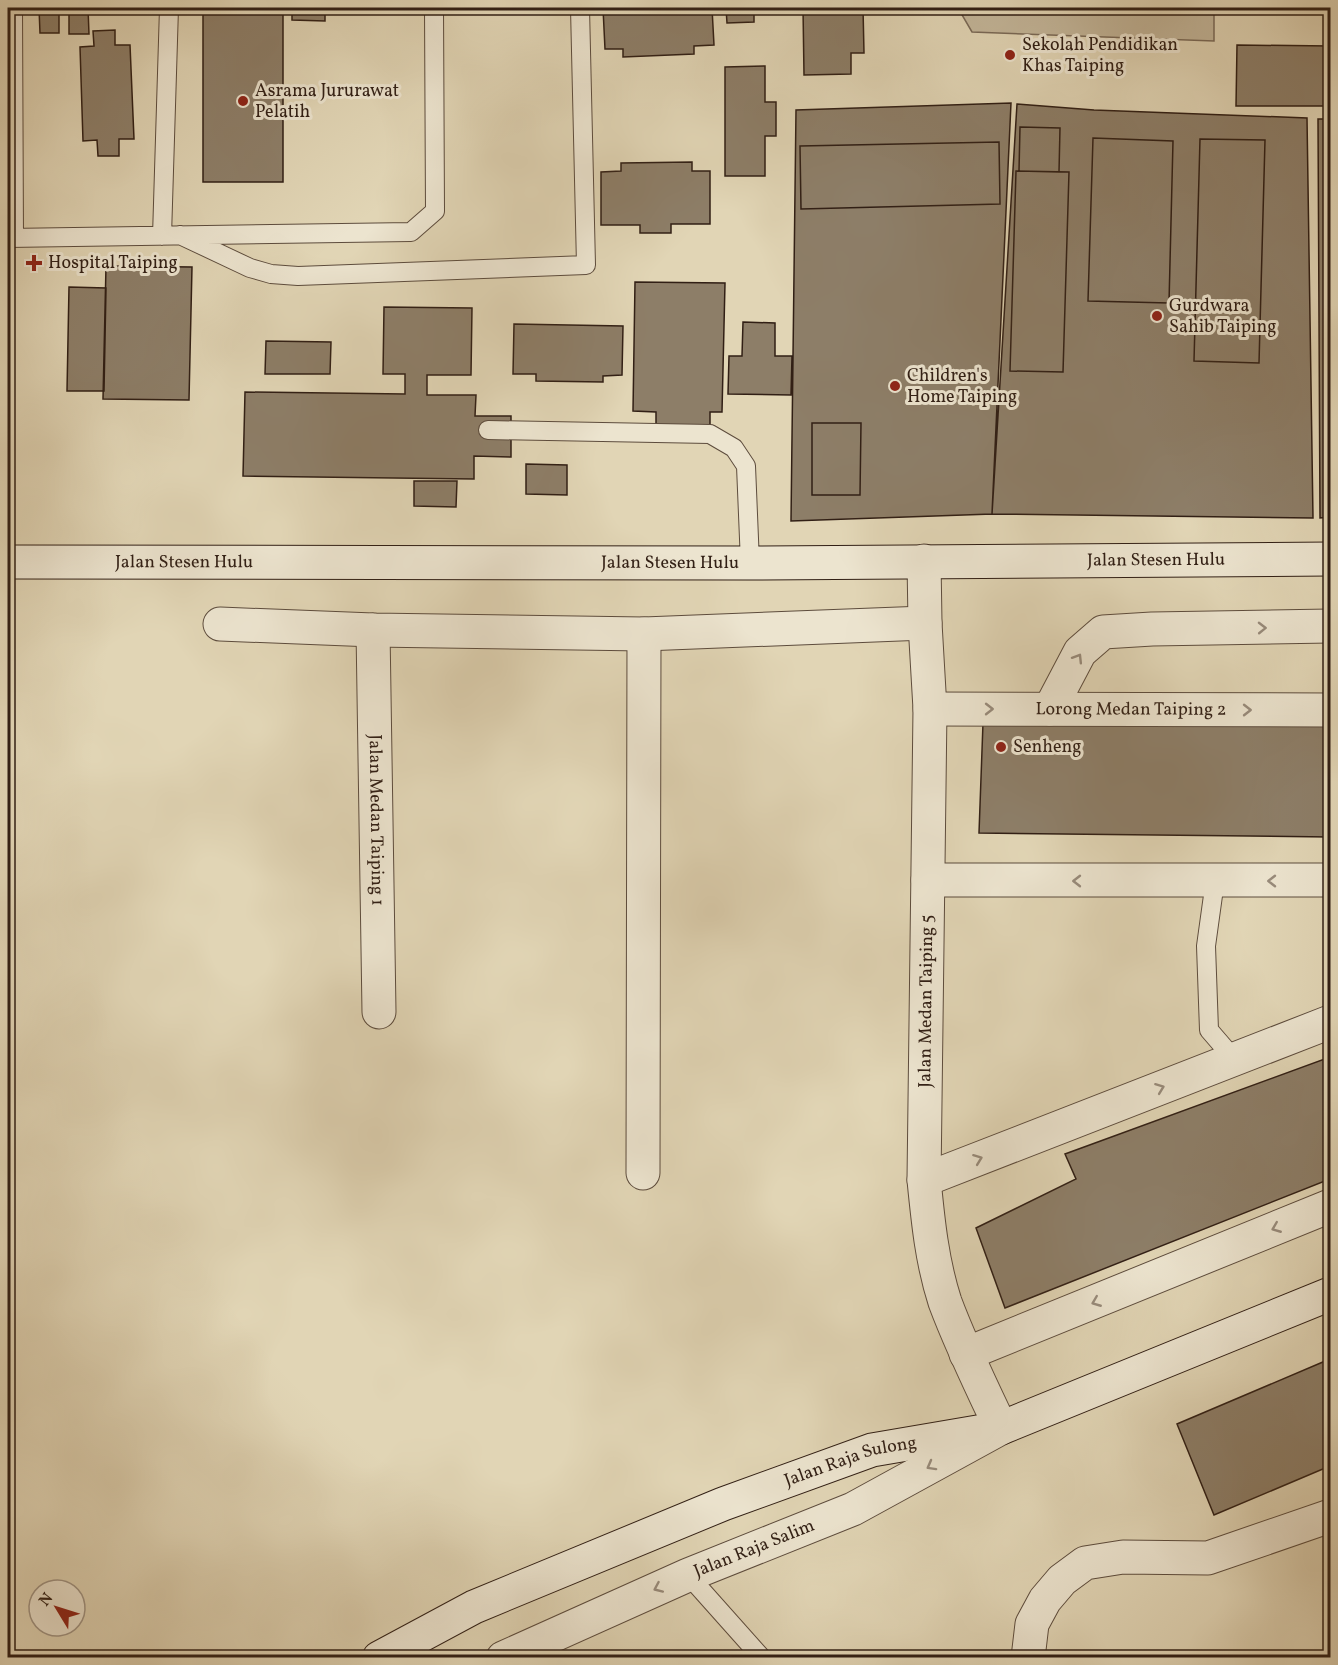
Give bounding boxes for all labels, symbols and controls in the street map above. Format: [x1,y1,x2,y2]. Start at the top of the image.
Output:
place label: Sekolah Pendidikan Khas Taiping [1022,33,1178,79]
marker: Sekolah Pendidikan Khas Taiping [1003,48,1017,62]
place label: Asrama Jururawat Pelatih [255,79,399,125]
marker: Asrama Jururawat Pelatih [236,94,250,108]
place label: Hospital Taiping [48,251,178,276]
marker: Hospital Taiping [25,254,43,272]
place label: Gurdwara Sahib Taiping [1169,294,1276,340]
marker: Gurdwara Sahib Taiping [1150,309,1164,323]
place label: Children's Home Taiping [907,364,1017,410]
marker: Children's Home Taiping [888,379,902,393]
street label: Jalan Stesen Hulu [1087,547,1225,573]
street label: Jalan Stesen Hulu [115,550,253,575]
street label: Jalan Stesen Hulu [601,550,739,575]
one-way arrow [1257,621,1266,634]
one-way arrow [1070,654,1082,664]
street label: Lorong Medan Taiping 2 [1035,697,1227,722]
one-way arrow [984,703,993,715]
one-way arrow [1242,704,1251,716]
street label: Jalan Medan Taiping 1 [362,734,390,906]
place label: Senheng [1013,735,1081,760]
marker: Senheng [994,740,1008,754]
one-way arrow [1073,875,1082,887]
one-way arrow [1268,875,1277,887]
street label: Jalan Medan Taiping 5 [913,914,940,1088]
one-way arrow [1154,1083,1165,1095]
one-way arrow [973,1153,983,1166]
one-way arrow [1272,1221,1283,1233]
one-way arrow [1091,1295,1102,1307]
street label: Jalan Raja Sulong [781,1430,918,1493]
one-way arrow [927,1459,937,1470]
street label: Jalan Raja Salim [690,1513,818,1584]
north arrow [27,1578,87,1638]
one-way arrow [653,1581,664,1593]
text: N [35,1588,59,1611]

